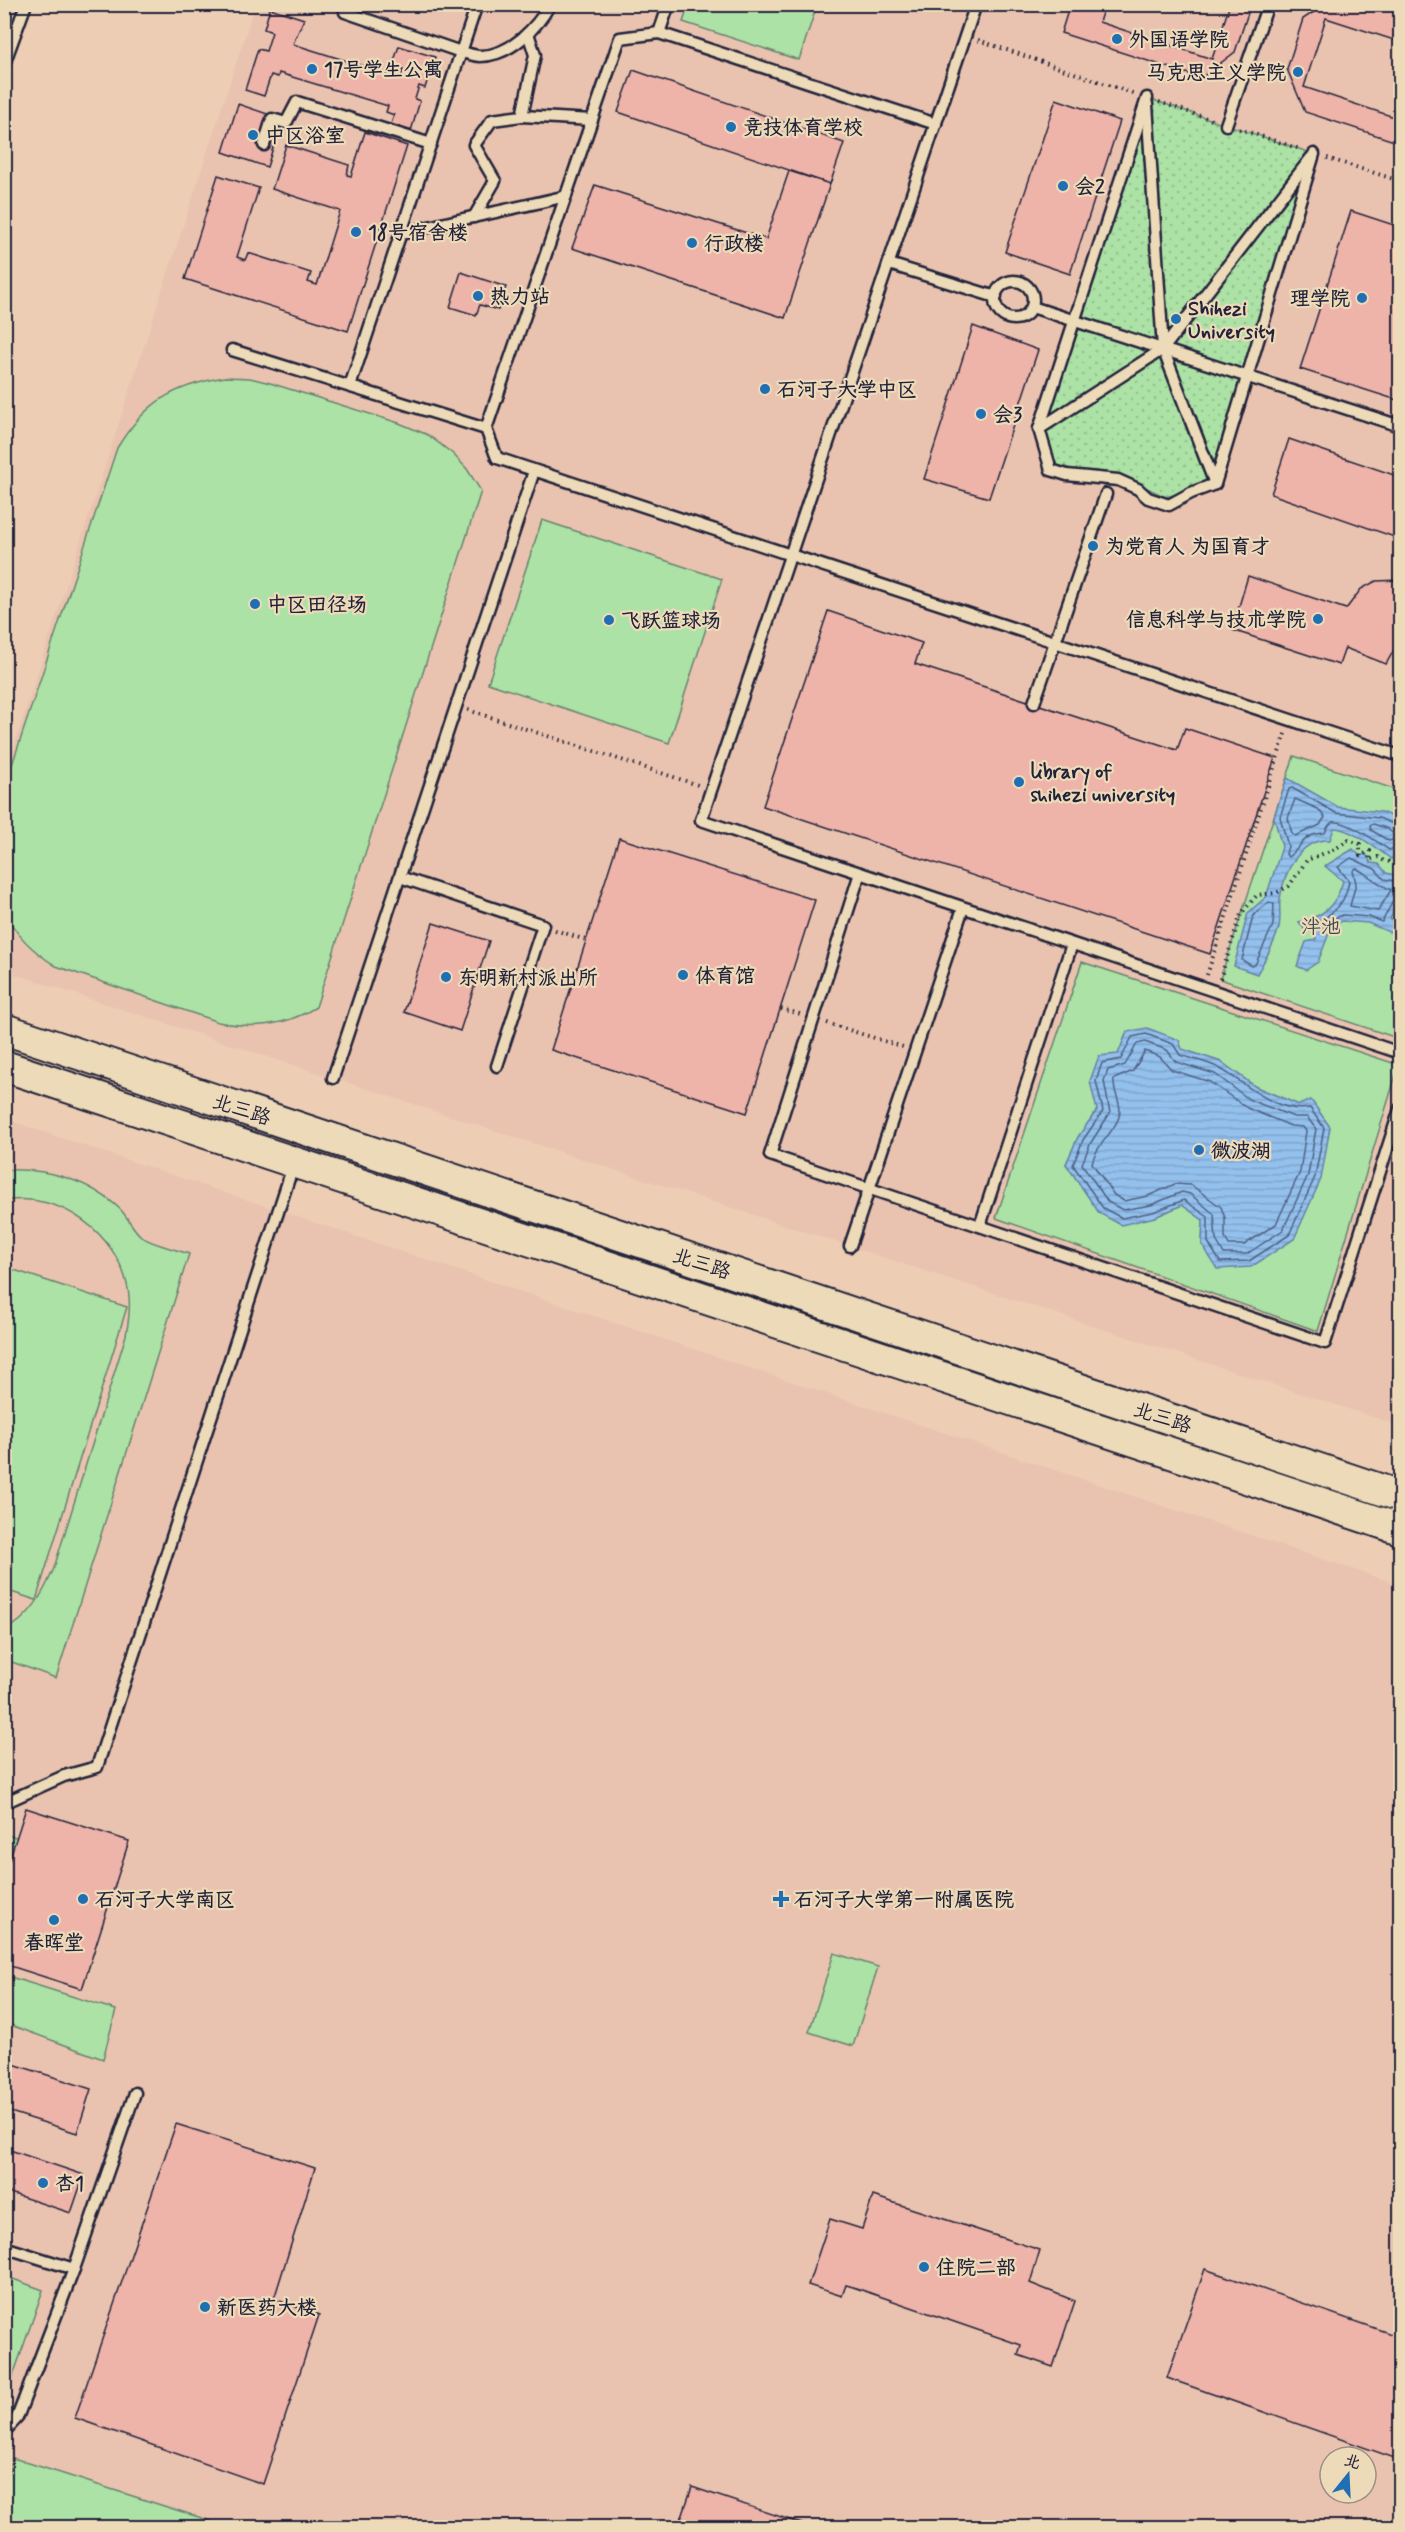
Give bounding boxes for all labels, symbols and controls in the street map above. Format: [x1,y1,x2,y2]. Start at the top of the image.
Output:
place label: 外国语学院 [1129,27,1229,54]
marker: 外国语学院 [1110,32,1124,46]
place label: 17号学生公寓 [324,57,443,84]
place label: 马克思主义学院 [1146,60,1286,87]
marker: 17号学生公寓 [305,62,319,76]
marker: 马克思主义学院 [1291,65,1305,79]
place label: 竞技体育学校 [743,115,863,142]
marker: 竞技体育学校 [724,120,738,134]
place label: 中区浴室 [265,123,345,150]
marker: 中区浴室 [246,128,260,142]
place label: 会2 [1075,174,1105,201]
marker: 会2 [1056,179,1070,193]
place label: 18号宿舍楼 [368,220,468,247]
marker: 18号宿舍楼 [349,225,363,239]
place label: 行政楼 [704,231,764,258]
marker: 行政楼 [685,236,699,250]
place label: 热力站 [490,284,550,311]
place label: 理学院 [1290,286,1350,313]
marker: 热力站 [471,289,485,303]
marker: 理学院 [1355,291,1369,305]
place label: Shihezi University [1188,296,1275,346]
marker: Shihezi University [1169,312,1183,326]
place label: 石河子大学中区 [777,377,917,404]
marker: 石河子大学中区 [758,382,772,396]
place label: 会3 [993,402,1023,429]
marker: 会3 [974,407,988,421]
place label: 为党育人 为国育才 [1105,534,1270,561]
marker: 为党育人 为国育才 [1086,539,1100,553]
place label: 中区田径场 [267,592,367,619]
marker: 中区田径场 [248,597,262,611]
place label: 信息科学与技术学院 [1126,607,1306,634]
place label: 飞跃篮球场 [621,608,721,635]
marker: 信息科学与技术学院 [1311,612,1325,626]
marker: 飞跃篮球场 [602,613,616,627]
place label: library of shihezi university [1030,759,1175,809]
marker: library of shihezi university [1012,775,1026,789]
park label: 泮池 [1301,914,1341,941]
place label: 体育馆 [695,963,755,990]
place label: 东明新村派出所 [458,965,598,992]
marker: 体育馆 [676,968,690,982]
marker: 东明新村派出所 [439,970,453,984]
street label: 北三路 [209,1088,275,1133]
place label: 微波湖 [1211,1138,1271,1165]
marker: 微波湖 [1192,1143,1206,1157]
street label: 北三路 [669,1242,735,1287]
street label: 北三路 [1130,1396,1196,1441]
place label: 石河子大学南区 [95,1887,235,1914]
place label: 石河子大学第一附属医院 [794,1887,1014,1914]
marker: 石河子大学第一附属医院 [772,1890,790,1908]
marker: 石河子大学南区 [76,1892,90,1906]
marker: 春晖堂 [47,1913,61,1927]
place label: 春晖堂 [24,1930,84,1957]
place label: 杏1 [55,2171,84,2198]
marker: 杏1 [36,2176,50,2190]
place label: 住院二部 [936,2255,1016,2282]
marker: 住院二部 [917,2260,931,2274]
place label: 新医药大楼 [217,2295,317,2322]
marker: 新医药大楼 [198,2300,212,2314]
north arrow [1318,2445,1378,2505]
text: 北 [1341,2450,1363,2475]

